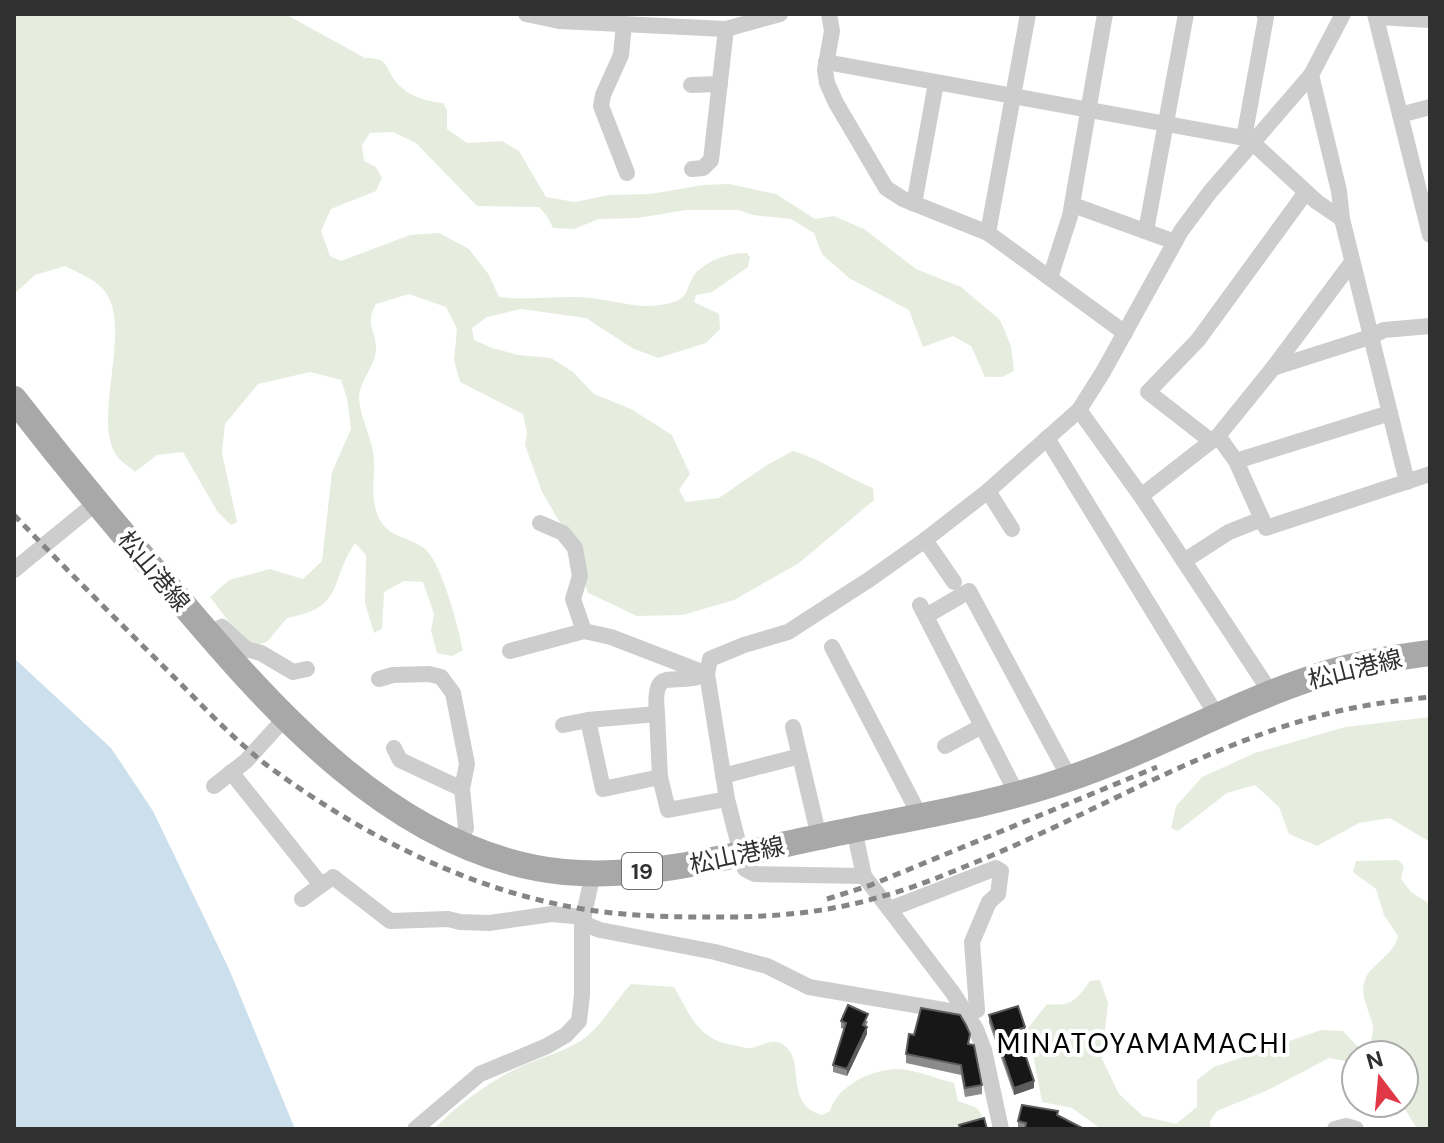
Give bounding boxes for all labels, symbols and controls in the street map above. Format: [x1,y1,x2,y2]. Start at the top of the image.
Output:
street label: 松山港線 [111,524,197,618]
street label: 松山港線 [1305,642,1405,696]
street label: 松山港線 [687,830,787,880]
road number: 19 [622,853,662,889]
district label: MINATOYAMAMACHI [997,1025,1289,1062]
north arrow [1340,1039,1420,1119]
text: N [1363,1044,1386,1076]

